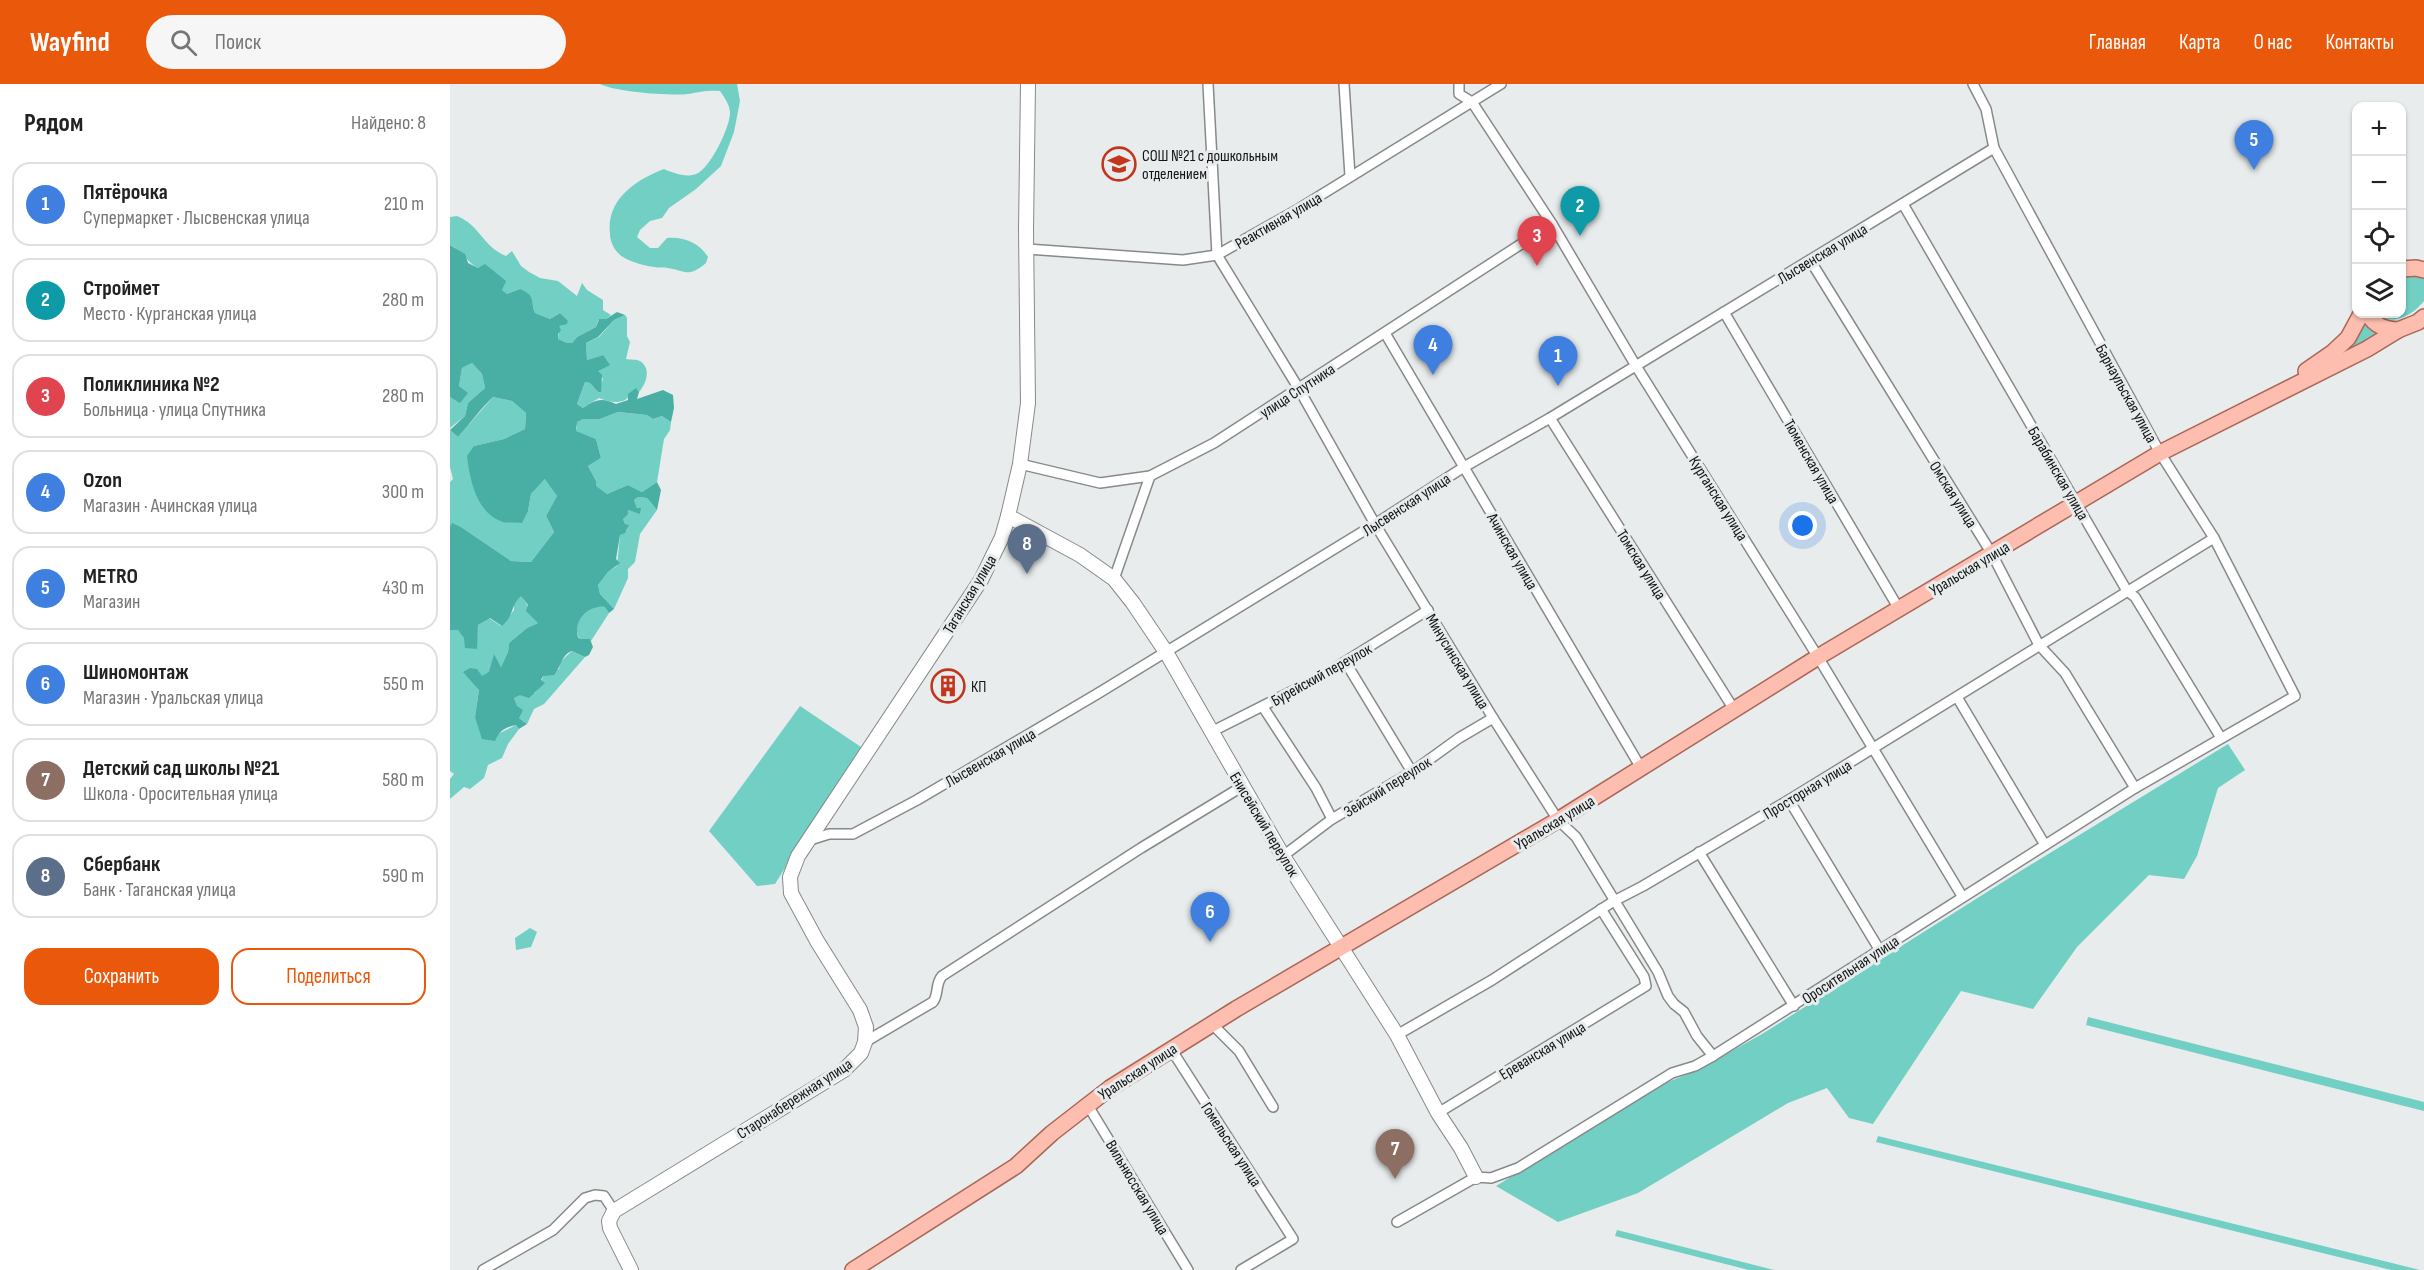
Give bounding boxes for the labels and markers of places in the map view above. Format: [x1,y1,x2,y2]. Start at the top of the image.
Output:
pin: 5 [2234,120,2274,170]
school or university icon: СОШ №21 с дошкольным отделением [1101,146,1137,182]
place label: СОШ №21 с дошкольным отделением [1142,147,1278,184]
pin: 2 [1560,186,1600,236]
pin: 3 [1518,216,1556,266]
pin: 4 [1414,326,1452,375]
pin: 1 [1538,336,1578,386]
pin: 8 [1008,524,1046,574]
building icon: КП [930,668,966,704]
place label: КП [971,678,986,697]
pin: 6 [1190,892,1230,942]
pin: 7 [1376,1130,1414,1179]

